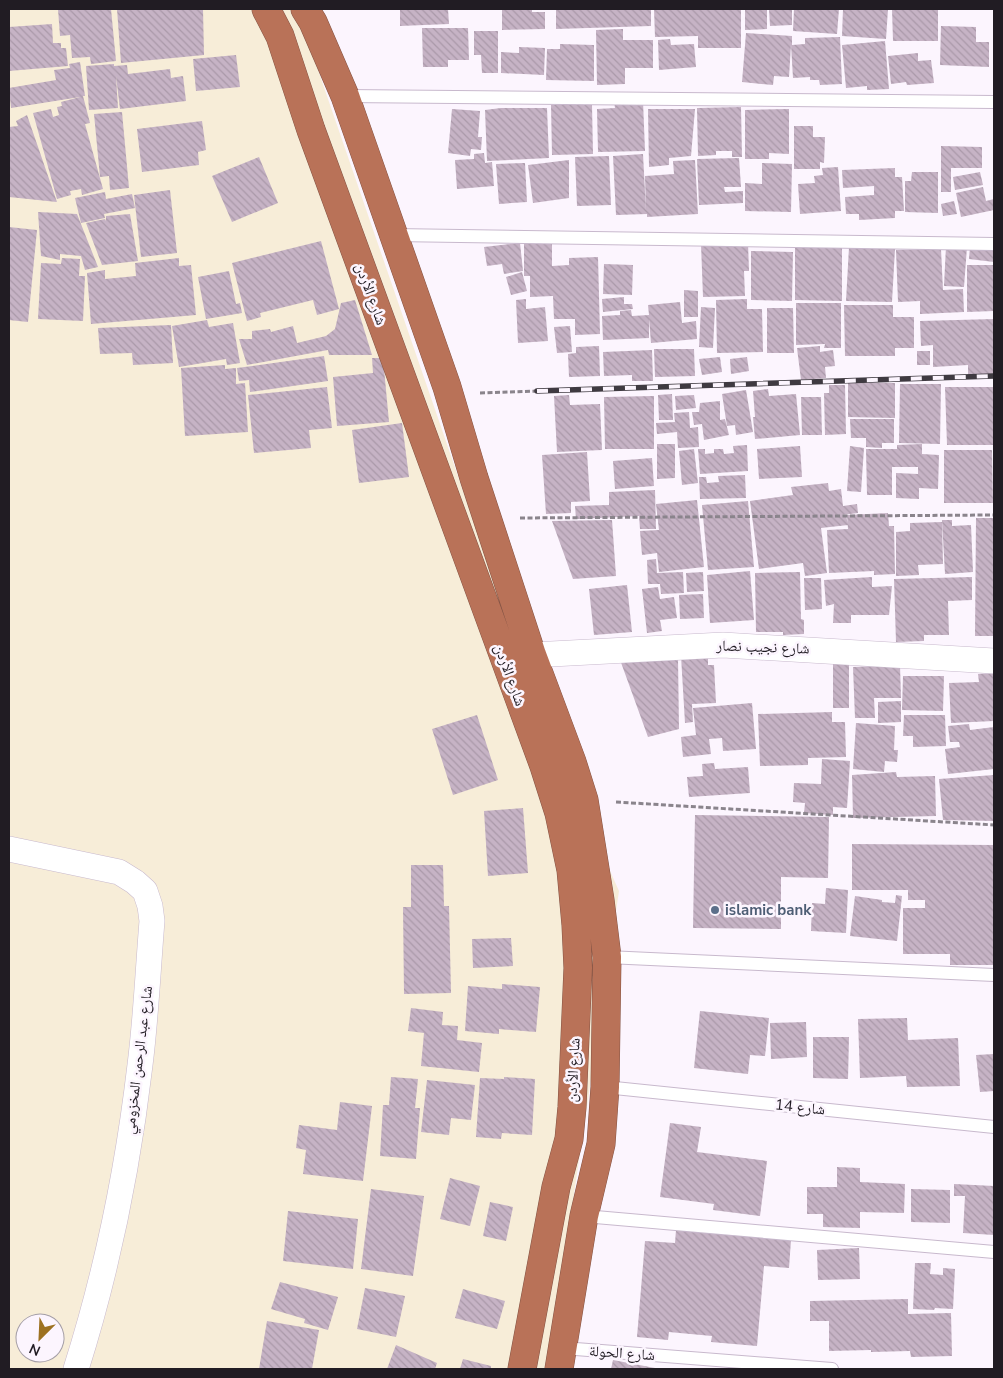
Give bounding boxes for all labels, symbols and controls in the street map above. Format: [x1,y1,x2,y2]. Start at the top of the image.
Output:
street label: شارع الأردن [351,260,391,328]
street label: شارع نجيب نصار [715,635,810,659]
street label: شارع الأردن [490,641,530,709]
place label: islamic bank [725,900,812,920]
marker: islamic bank [709,904,721,916]
street label: شارع عبد الرحمن المخزومي [119,984,159,1136]
street label: شارع الأردن [561,1037,585,1103]
street label: شارع 14 [774,1094,826,1120]
north arrow [15,1313,65,1363]
text: N [26,1339,44,1360]
street label: شارع الحولة [588,1341,656,1365]

